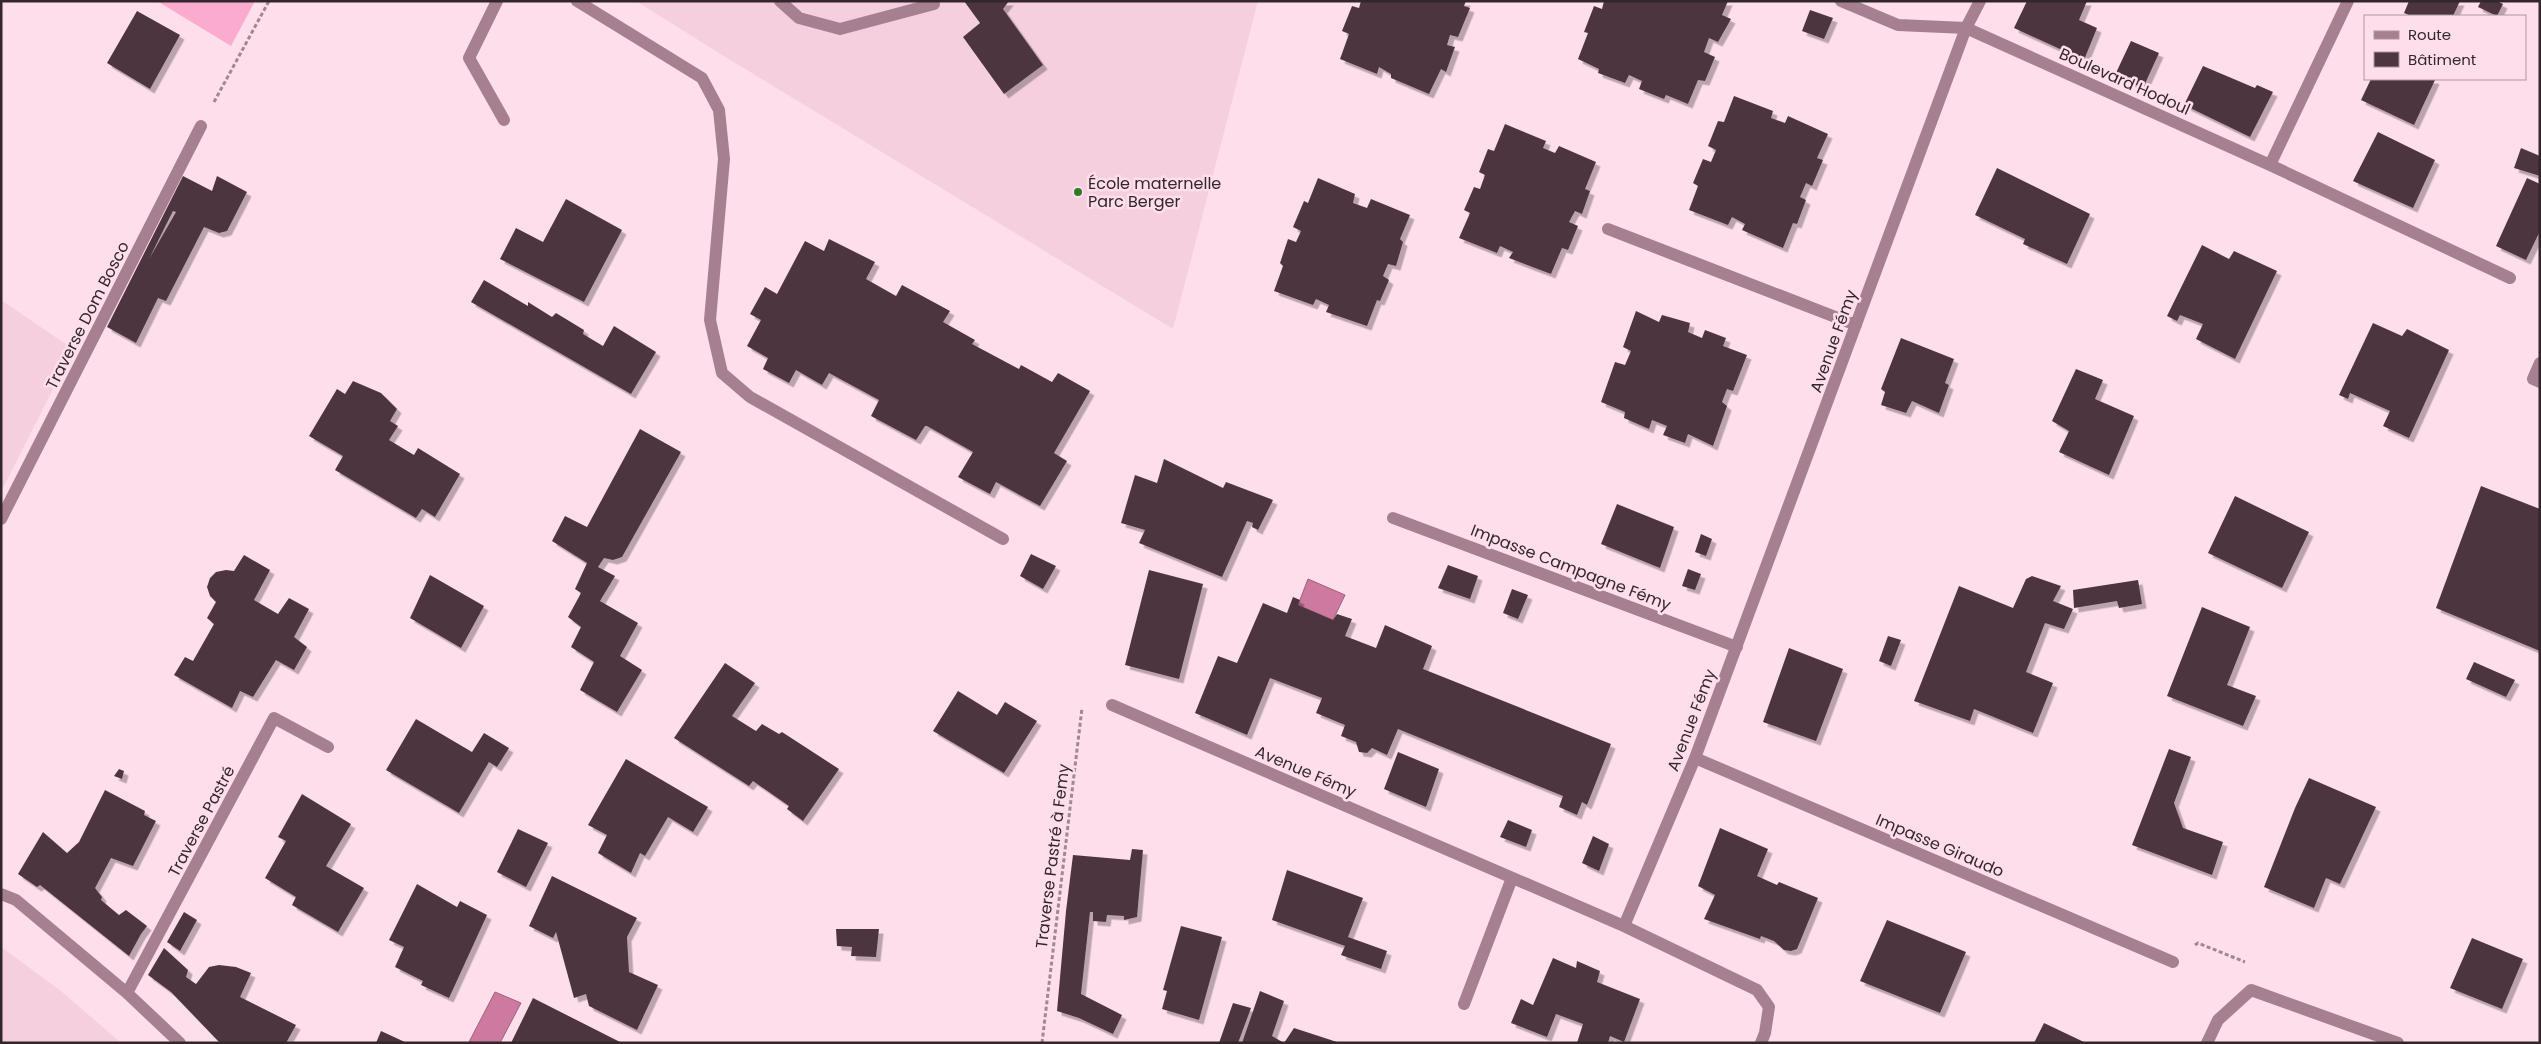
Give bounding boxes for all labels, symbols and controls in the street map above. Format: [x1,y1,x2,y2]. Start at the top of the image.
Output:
legend [2364,15,2526,80]
text: Route [2408,24,2451,45]
street label: Boulevard Hodoul [2055,42,2194,121]
text: Bâtiment [2408,49,2476,70]
place label: École maternelle Parc Berger [1088,172,1221,213]
marker: École maternelle Parc Berger [1072,186,1084,198]
street label: Traverse Dom Bosco [40,237,135,393]
street label: Avenue Fémy [1804,287,1863,396]
street label: Impasse Campagne Fémy [1467,519,1674,616]
street label: Avenue Fémy [1661,666,1722,775]
street label: Avenue Fémy [1252,740,1360,803]
street label: Traverse Pastré [162,761,241,881]
street label: Traverse Pastré à Femy [1030,762,1075,950]
street label: Impasse Giraudo [1872,808,2008,883]

